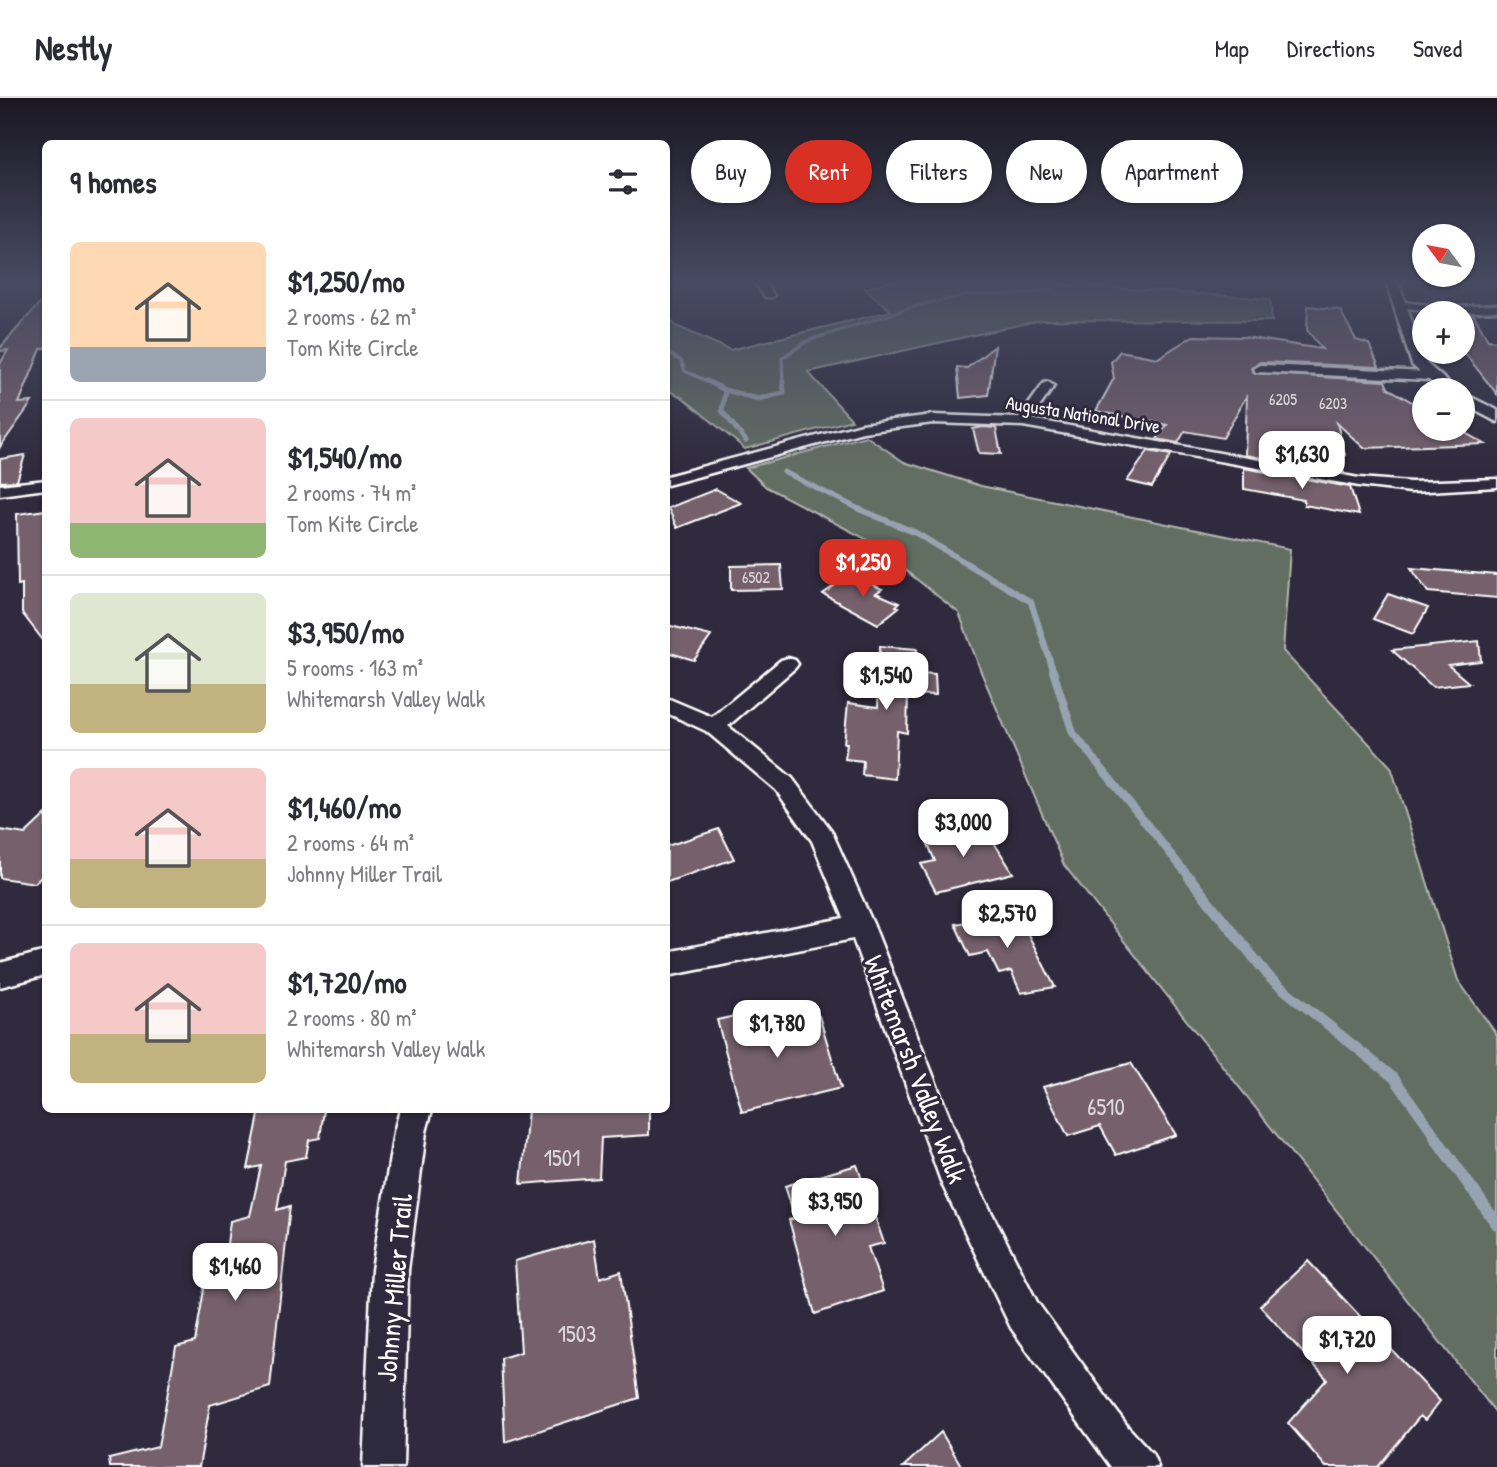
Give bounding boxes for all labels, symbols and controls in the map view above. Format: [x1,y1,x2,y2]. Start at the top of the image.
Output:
text: Nestly [35,26,112,70]
text: Map [1215,32,1249,64]
text: Directions [1287,32,1375,64]
text: Saved [1413,32,1462,64]
chip: Buy [691,140,771,203]
chip: Rent [785,140,872,203]
chip: Filters [886,140,992,203]
chip: New [1006,140,1087,203]
chip: Apartment [1101,140,1243,203]
text: 9 homes [70,162,157,202]
icon: filters [604,163,642,201]
north arrow [1412,224,1475,287]
map controls [1412,224,1475,441]
text: $1,250/mo [287,261,405,301]
icon: home [126,270,210,354]
text: 2 rooms · 62 m² [287,301,416,332]
button: + [1412,301,1475,364]
text: Tom Kite Circle [287,332,418,363]
button: − [1412,378,1475,441]
house number: 6205 [1269,388,1297,410]
street label: Augusta National Drive [1004,389,1162,439]
house number: 6203 [1319,392,1347,414]
pin: $1,630 [1245,432,1359,491]
text: $1,540/mo [287,437,402,477]
text: $1,630 [1275,438,1329,469]
icon: home [126,446,210,530]
text: 2 rooms · 74 m² [287,477,416,508]
text: Tom Kite Circle [287,508,418,539]
pin: $1,250 [806,540,920,599]
text: $1,250 [835,546,891,577]
house number: 6502 [742,566,770,588]
text: $3,950/mo [287,612,404,652]
icon: home [126,621,210,705]
text: 5 rooms · 163 m² [287,652,423,683]
pin: $1,540 [829,652,943,712]
text: $1,540 [859,659,913,690]
text: Whitemarsh Valley Walk [287,683,485,714]
text: $1,460/mo [287,787,401,827]
icon: home [126,796,210,880]
pin: $3,000 [906,800,1020,859]
text: $3,000 [934,806,992,837]
text: 2 rooms · 64 m² [287,827,414,858]
text: Johnny Miller Trail [287,858,442,889]
pin: $2,570 [950,890,1064,950]
text: $2,570 [978,897,1036,928]
street label: Whitemarsh Valley Walk [855,950,977,1189]
text: $1,720/mo [287,962,407,1002]
icon: home [126,971,210,1055]
pin: $1,780 [720,1000,834,1060]
text: 2 rooms · 80 m² [287,1002,417,1033]
text: $1,780 [749,1007,805,1038]
text: Whitemarsh Valley Walk [287,1033,485,1064]
house number: 6510 [1087,1091,1125,1122]
house number: 1501 [544,1142,580,1173]
pin: $3,950 [778,1178,892,1238]
text: $3,950 [807,1185,863,1216]
street label: Johnny Miller Trail [367,1192,421,1384]
pin: $1,460 [178,1244,292,1303]
text: $1,460 [209,1250,261,1281]
pin: $1,720 [1290,1316,1404,1376]
house number: 1503 [558,1318,596,1349]
text: $1,720 [1318,1323,1376,1354]

